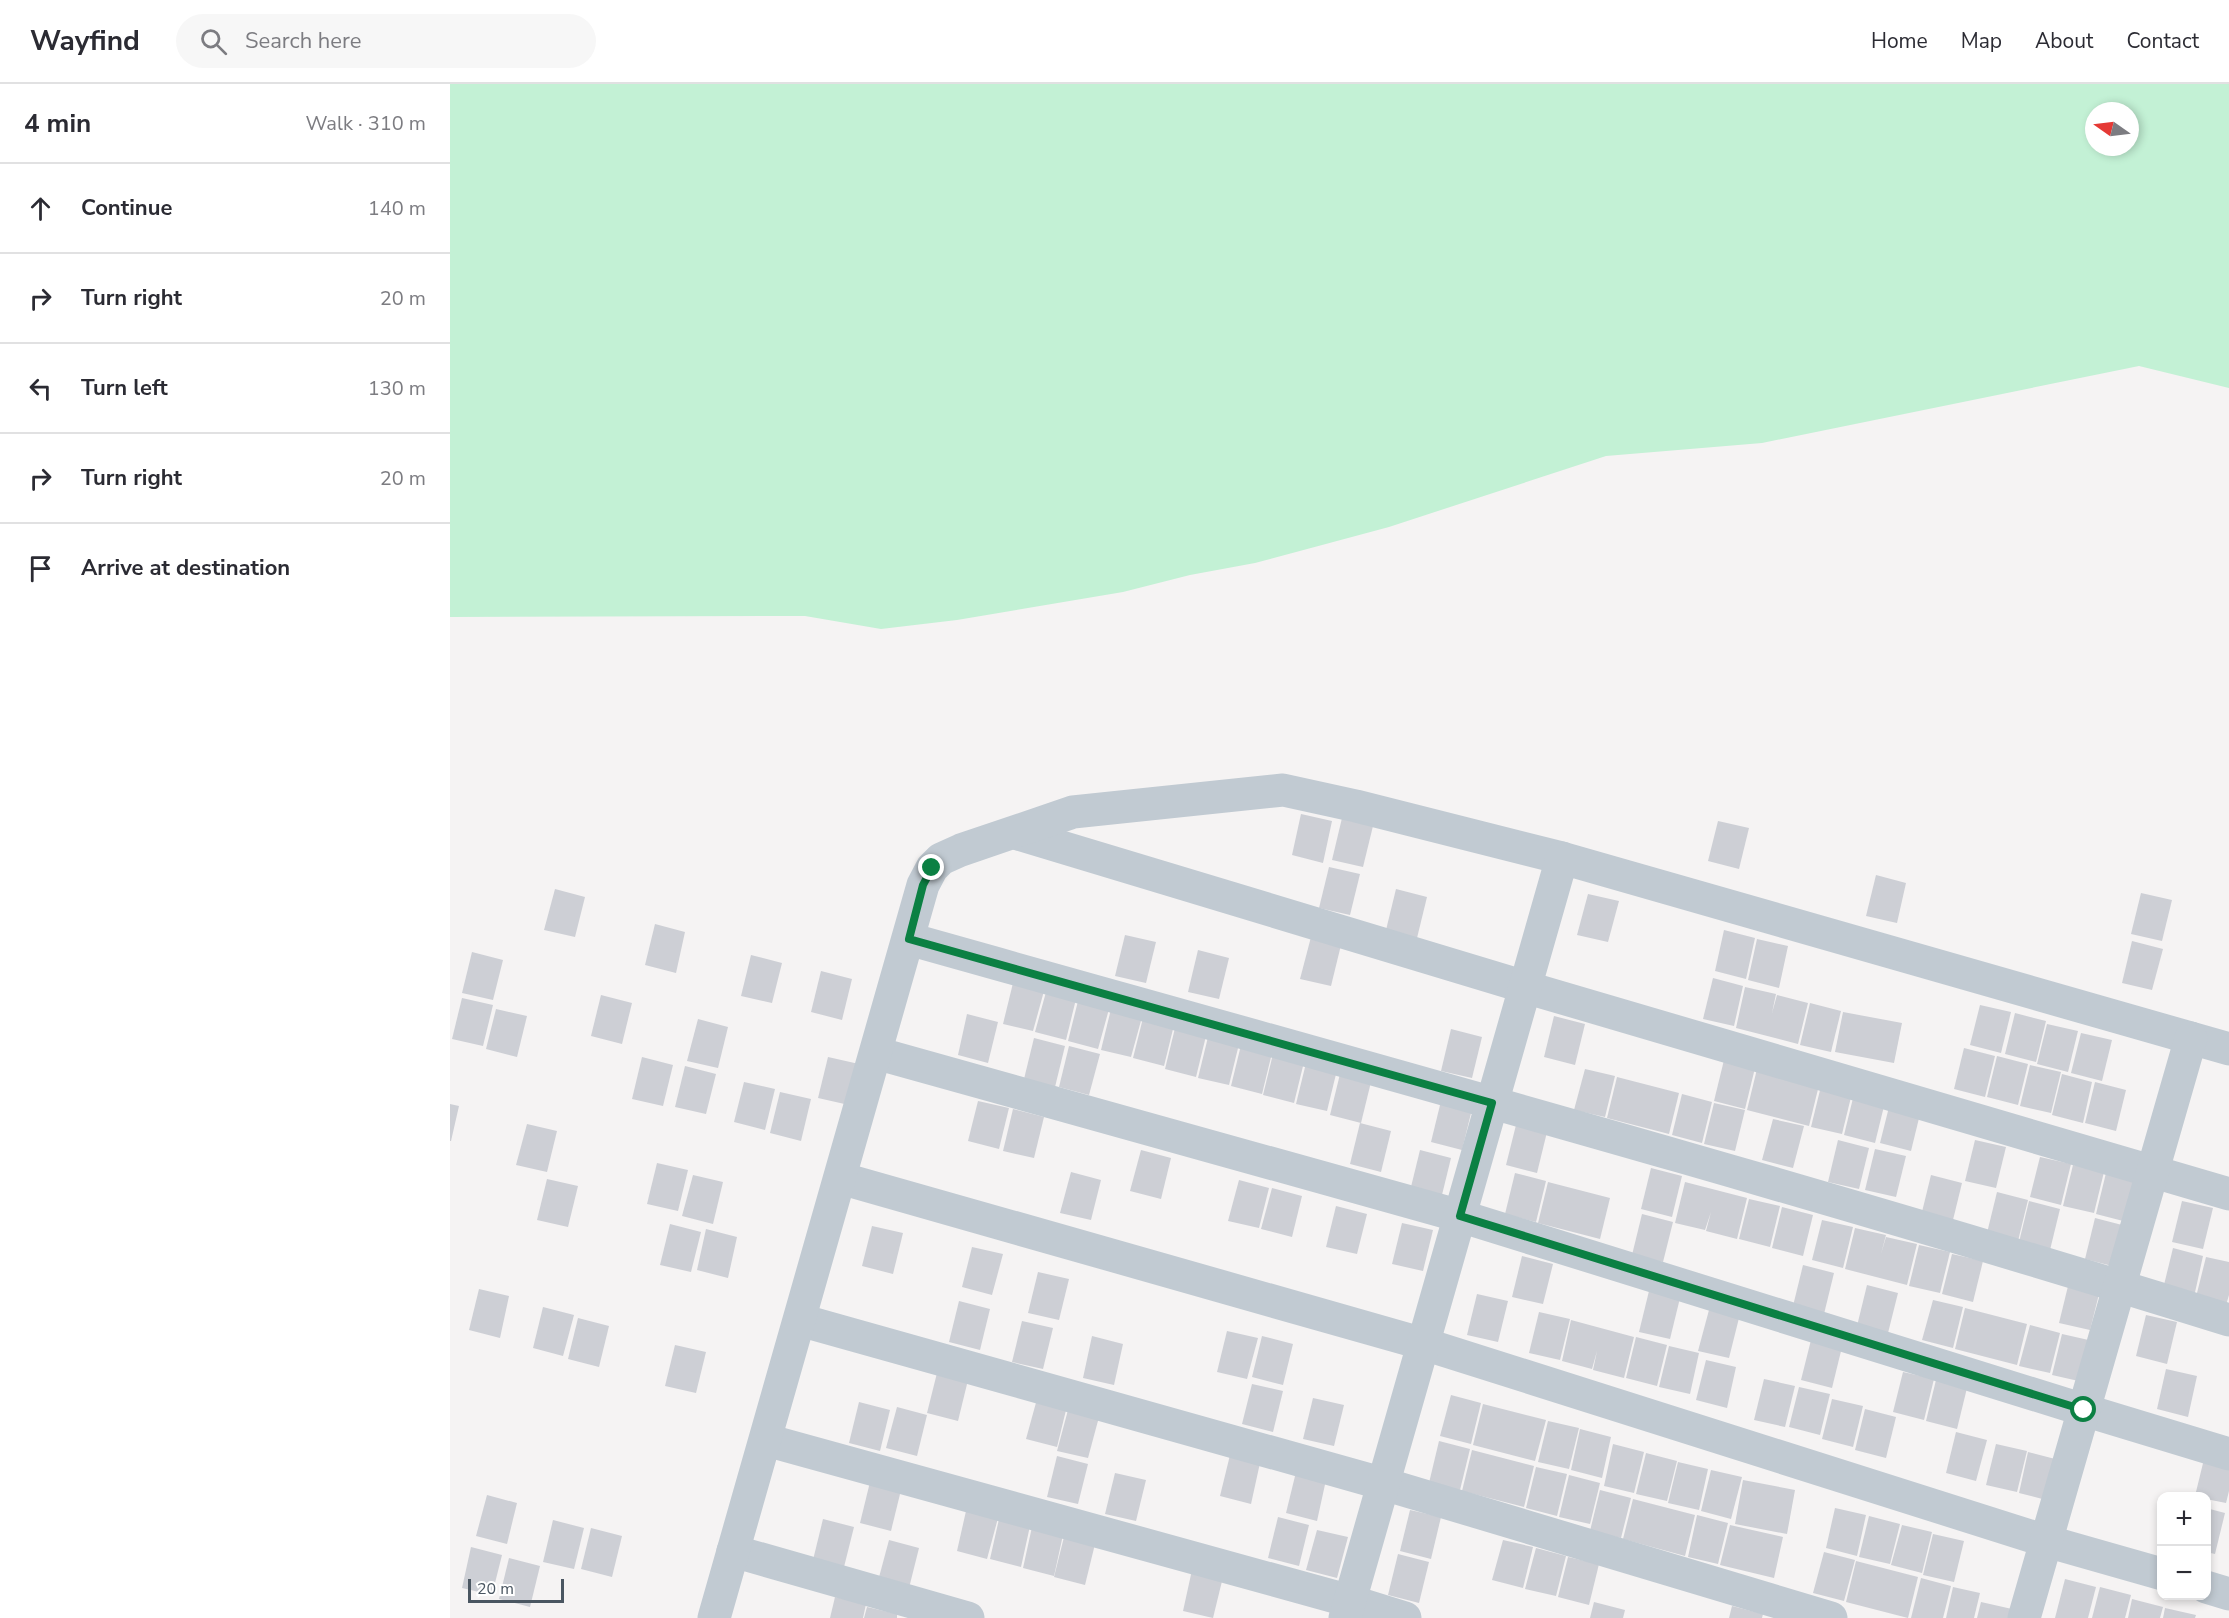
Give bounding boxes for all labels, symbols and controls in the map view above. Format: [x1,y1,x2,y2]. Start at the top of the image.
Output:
search box [176,14,596,68]
text: Wayfind [30,22,140,60]
icon: search [197,25,230,58]
text: Search here [245,26,362,56]
text: Home [1871,27,1928,55]
text: Map [1961,27,2002,55]
text: About [2035,27,2093,55]
text: Contact [2126,27,2199,55]
north arrow [2085,102,2139,156]
text: 4 min [24,106,91,141]
text: Walk · 310 m [306,110,426,137]
icon: ahead [24,192,57,225]
text: Continue [81,193,172,223]
text: 140 m [368,195,426,222]
icon: right [24,282,57,315]
text: Turn right [81,283,182,313]
text: 20 m [380,285,426,312]
icon: left [24,372,57,405]
text: Turn left [81,373,168,403]
text: 130 m [368,375,426,402]
icon: right [24,462,57,495]
text: Turn right [81,463,182,493]
text: 20 m [380,465,426,492]
icon: arrive [24,552,57,585]
text: Arrive at destination [81,553,290,583]
route end [918,854,944,880]
route start [2070,1396,2096,1422]
map controls [2157,1492,2211,1600]
button: + [2157,1492,2211,1546]
button: − [2157,1546,2211,1600]
scale bar [468,1576,564,1604]
text: 20 m [477,1578,514,1600]

